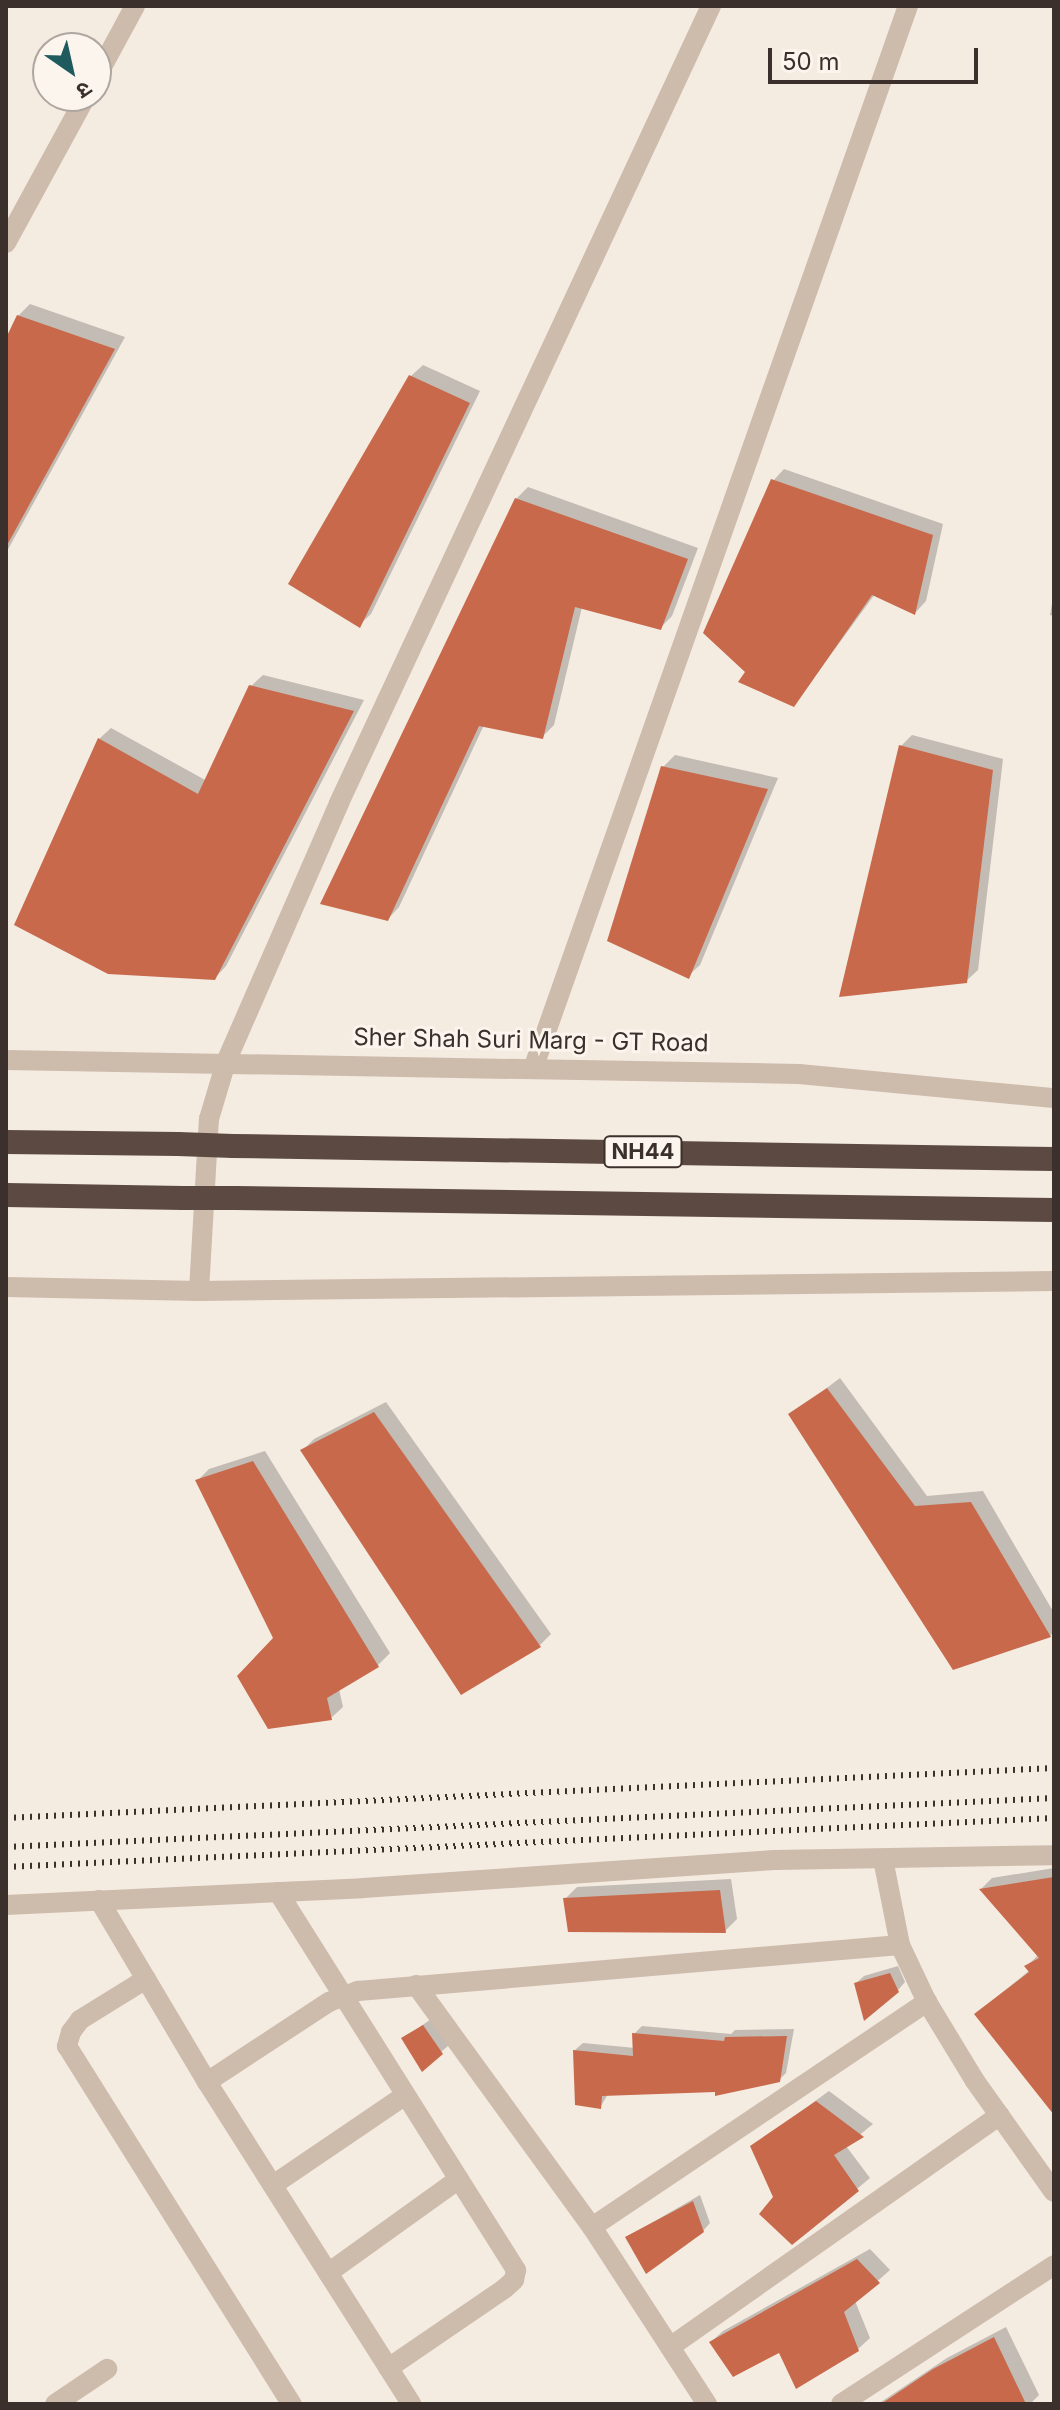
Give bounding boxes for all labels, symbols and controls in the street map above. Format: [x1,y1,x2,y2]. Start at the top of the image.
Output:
north arrow [32,32,112,112]
scale bar [772,32,982,82]
text: 50 m [782,47,840,76]
text: उ [72,76,97,105]
street label: Sher Shah Suri Marg - GT Road [353,1023,709,1057]
road number: NH44 [603,1134,683,1170]

